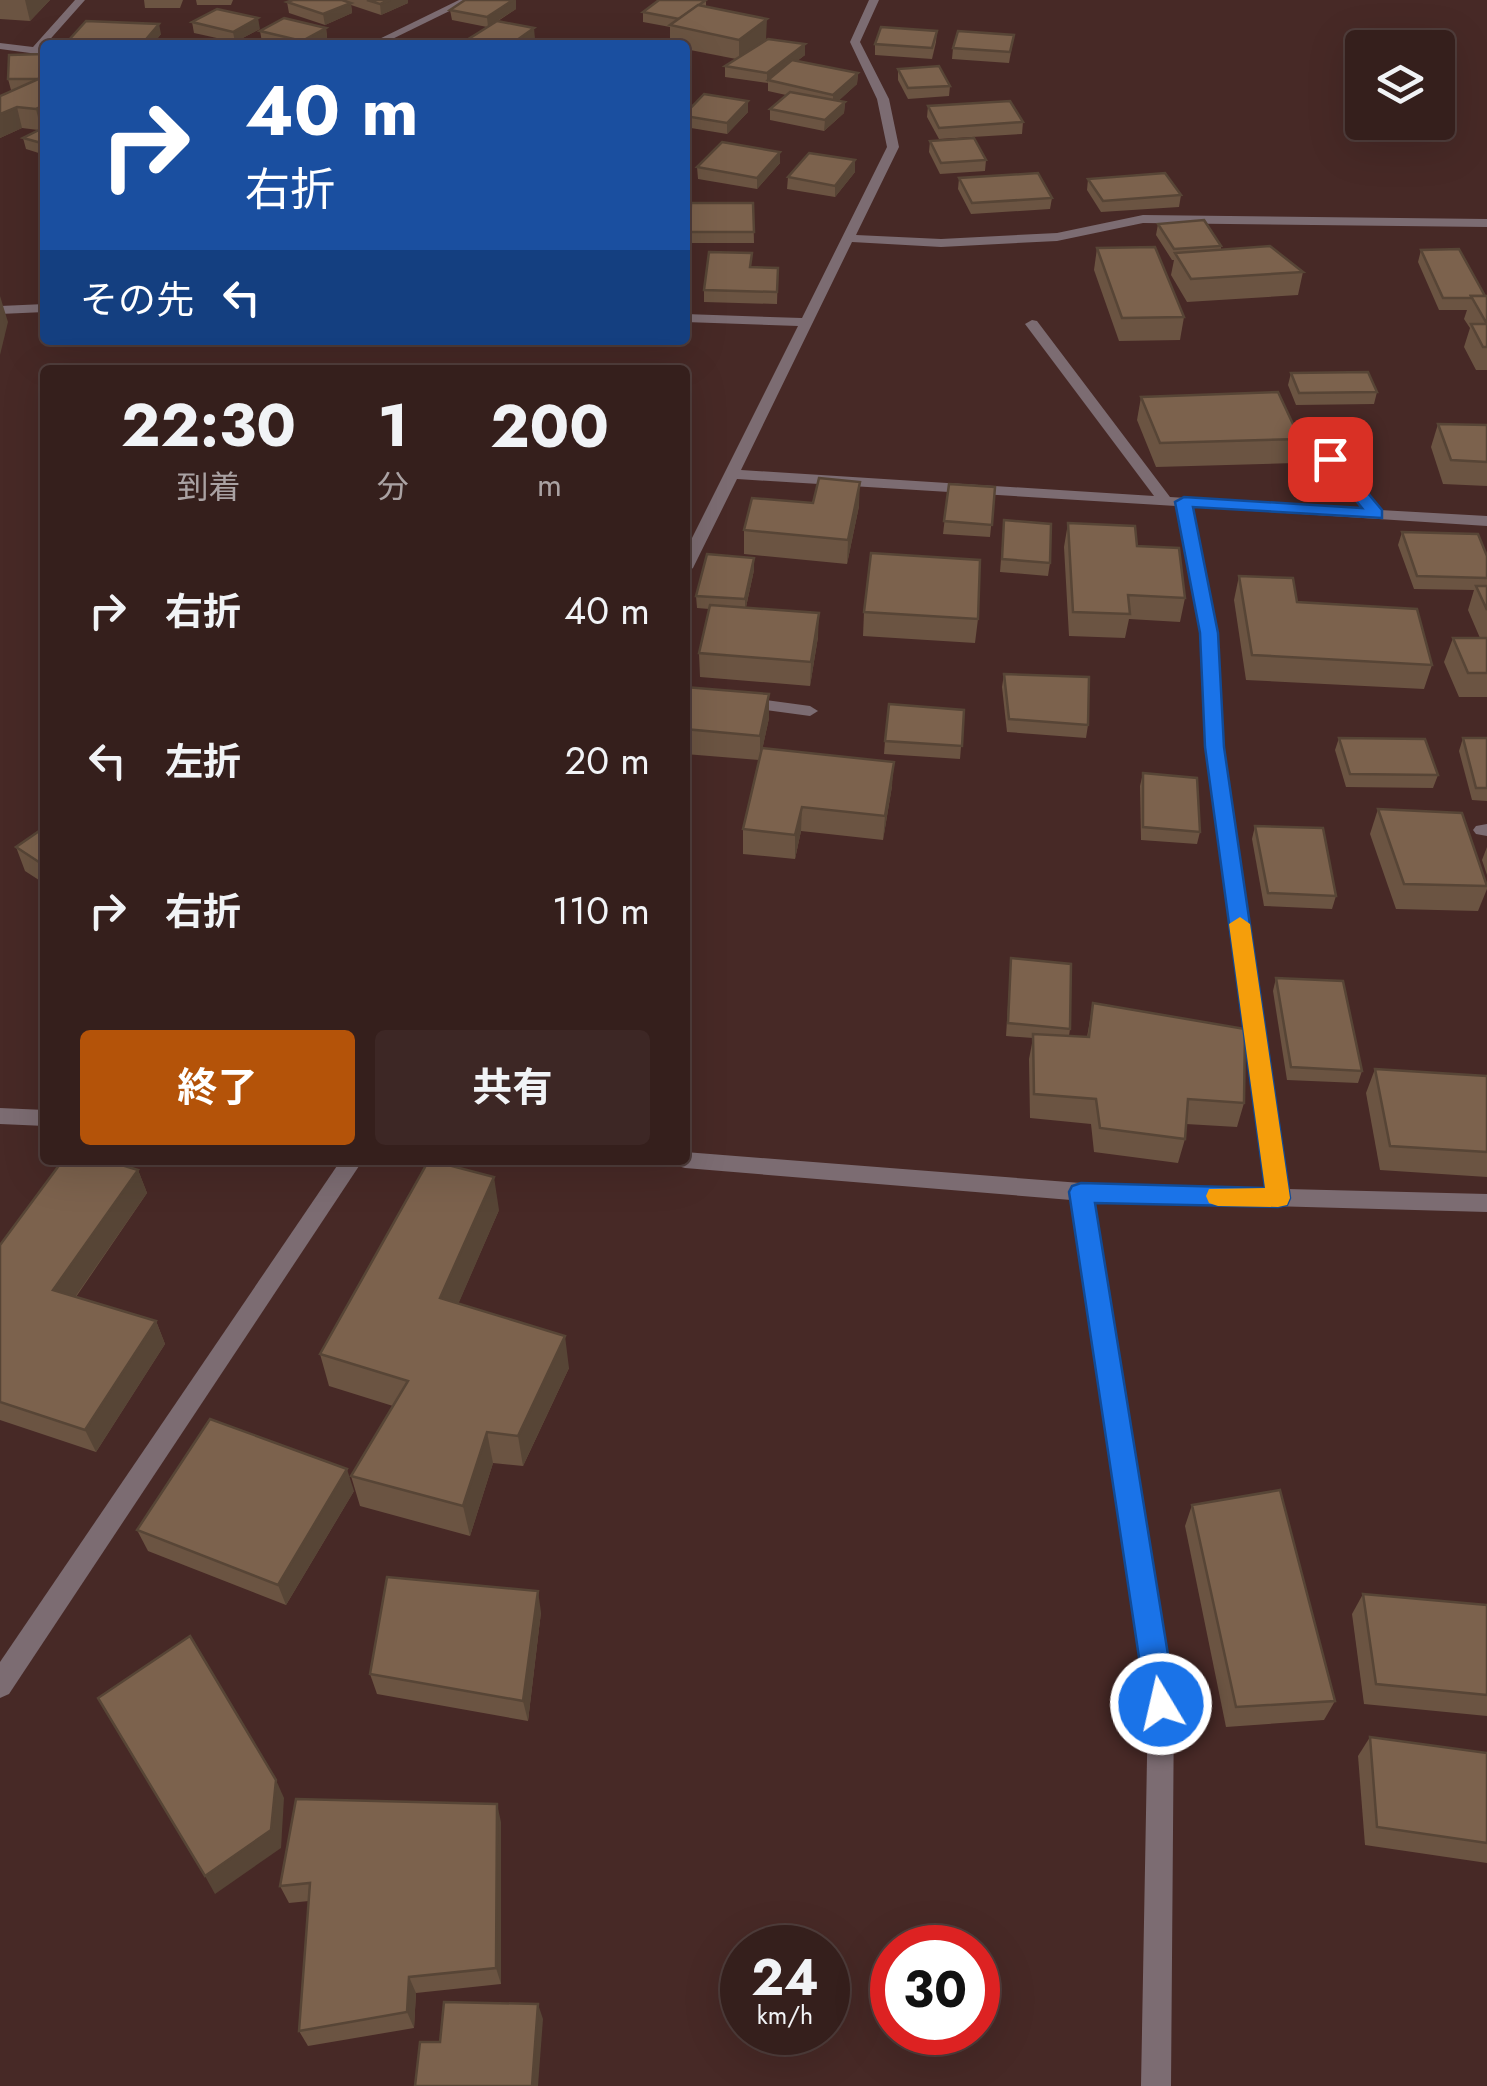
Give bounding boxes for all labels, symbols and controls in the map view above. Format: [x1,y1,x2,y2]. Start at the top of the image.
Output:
map controls [1345,30,1455,140]
button: layers [1345,30,1455,140]
text: 40 m [245,60,419,161]
icon: right [80,80,210,210]
text: 右折 [245,157,335,222]
icon: left [214,270,269,325]
text: その先 [80,272,194,327]
text: 22:30 [121,382,296,469]
text: 1 [378,382,408,469]
text: 200 [490,383,609,470]
pin [1288,417,1373,502]
icon: arrive [1303,432,1358,487]
text: m [537,462,562,508]
text: 到着 [177,464,241,510]
text: 分 [377,464,409,510]
icon: right [80,583,135,638]
text: 40 m [564,583,650,638]
text: 右折 [165,584,241,639]
icon: left [80,733,135,788]
text: 20 m [565,733,650,788]
text: 左折 [165,734,241,789]
icon: right [80,883,135,938]
text: 110 m [552,883,650,938]
text: 右折 [165,884,241,939]
button: 終了 [80,1030,355,1145]
button: 共有 [375,1030,650,1145]
position arrow [1109,1652,1213,1756]
speed limit sign: 30 [870,1925,1000,2055]
text: 24 [751,1941,819,2014]
text: km/h [757,1997,813,2033]

